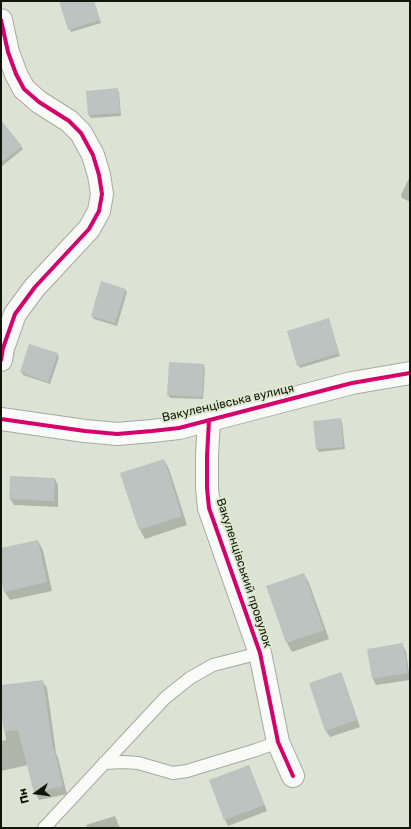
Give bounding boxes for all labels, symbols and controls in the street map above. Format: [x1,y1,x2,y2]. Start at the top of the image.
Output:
street label: Вакуленцівська вулиця [161,381,295,425]
street label: Вакуленцівський провулок [213,496,275,650]
north arrow [16,773,56,813]
text: Пн [16,787,32,805]

